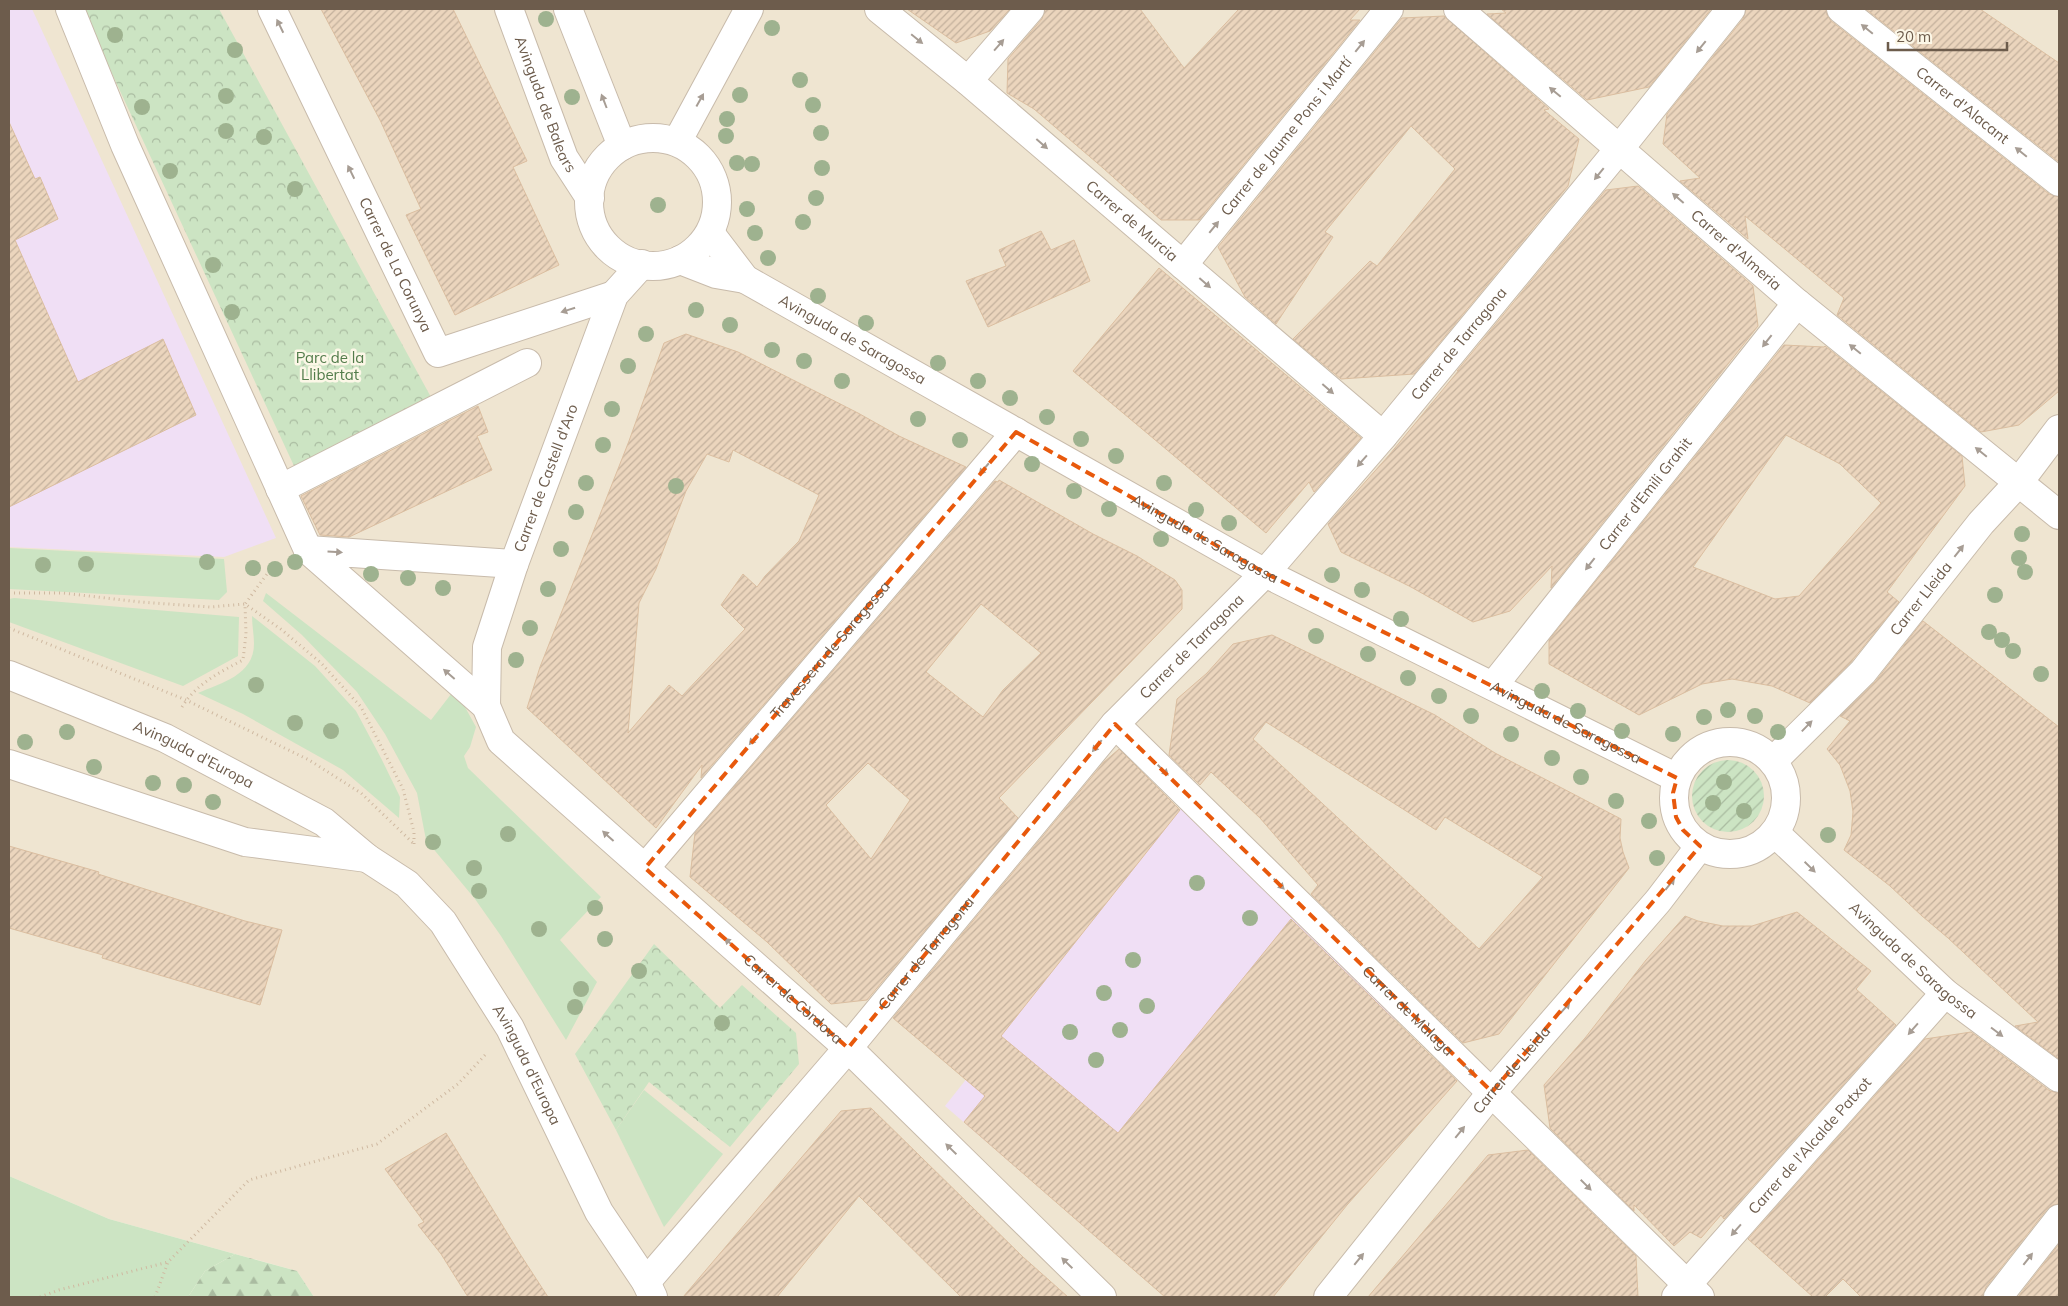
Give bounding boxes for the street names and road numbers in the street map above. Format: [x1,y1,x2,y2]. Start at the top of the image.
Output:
street label: Avinguda de Balears [511,33,581,176]
street label: Carrer de Jaume Pons i Martí [1216,52,1357,219]
street label: Carrer d'Alacant [1912,62,2013,148]
street label: Carrer de Murcia [1082,176,1182,265]
street label: Carrer de La Corunya [355,194,437,335]
street label: Carrer d'Almeria [1687,205,1786,294]
street label: Carrer de Tarragona [1406,283,1511,404]
street label: Avinguda de Saragossa [776,290,929,388]
street label: Carrer de Castell d'Aro [509,401,582,555]
street label: Carrer d'Emili Grahit [1594,433,1696,554]
street label: Avinguda de Saragossa [1128,489,1282,587]
street label: Carrer Lleida [1886,558,1956,639]
street label: Travessera de Saragossa [766,577,894,723]
street label: Carrer de Tarragona [1135,590,1248,703]
street label: Avinguda de Saragossa [1487,677,1644,768]
street label: Avinguda d'Europa [131,716,257,792]
street label: Carrer de Tarragona [874,893,978,1013]
street label: Avinguda de Saragossa [1845,898,1981,1023]
street label: Carrer de Còrdova [740,950,847,1048]
street label: Carrer de Màlaga [1358,961,1458,1060]
street label: Avinguda d'Europa [489,1001,565,1128]
street label: Carrer de Lleida [1468,1022,1554,1118]
street label: Carrer de l'Alcalde Patxot [1744,1073,1875,1218]

